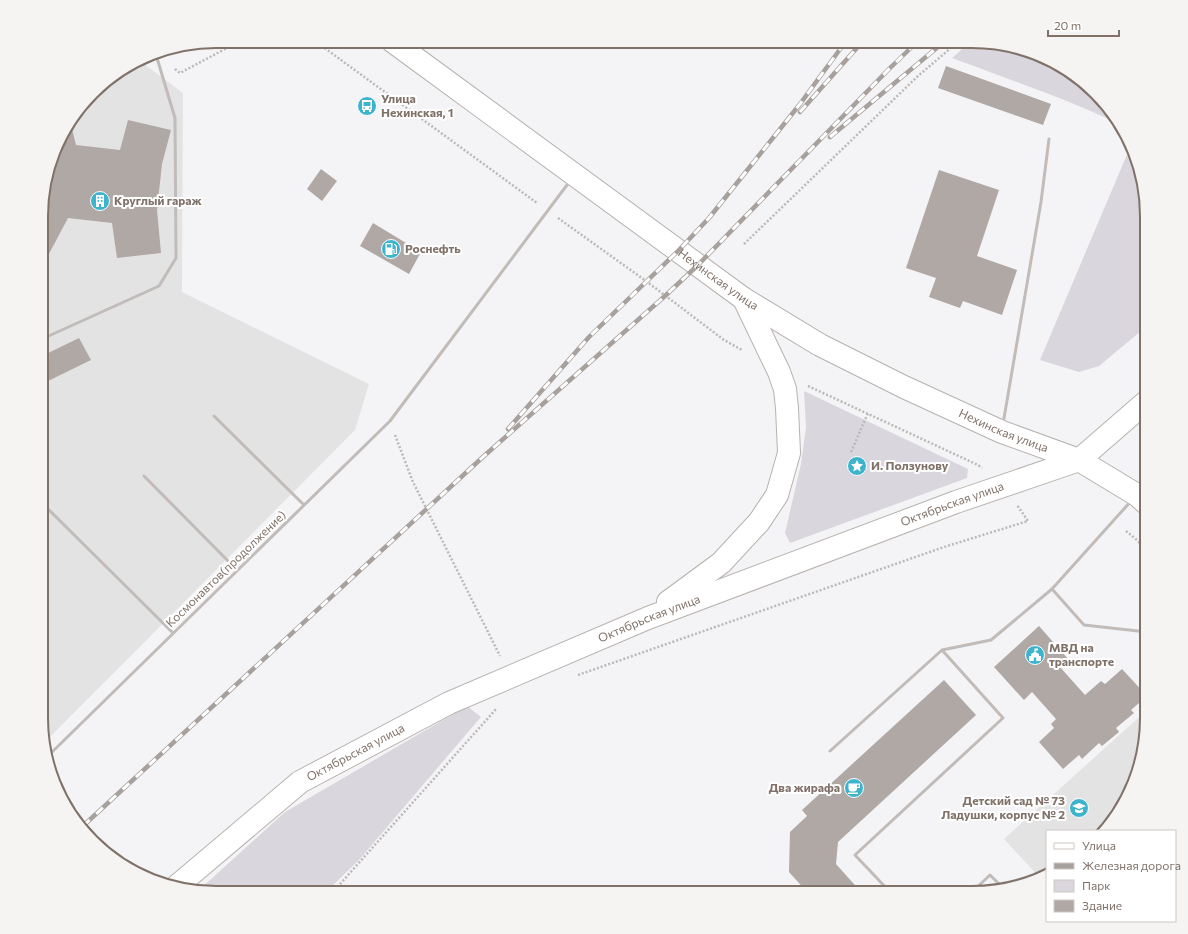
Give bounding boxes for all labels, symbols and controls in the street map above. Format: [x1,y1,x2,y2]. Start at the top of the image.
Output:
scale bar [1048,12,1119,38]
text: 20 m [1054,18,1081,32]
place label: Улица Нехинская, 1 [381,91,453,119]
bus stop icon: Улица Нехинская, 1 [356,95,378,117]
building icon: Круглый гараж [89,190,111,212]
place label: Круглый гараж [114,193,203,207]
fuel station icon: Роснефть [380,238,402,260]
place label: Роснефть [405,241,461,255]
street label: Нехинская улица [676,245,761,312]
street label: Нехинская улица [957,405,1051,454]
place icon: И. Ползунову [846,455,868,477]
place label: И. Ползунову [871,458,949,472]
street label: Октябрьская улица [898,478,1005,528]
street label: Космонавтов(продолжение) [162,507,288,629]
street label: Октябрьская улица [596,591,702,645]
place label: МВД на транспорте [1049,640,1114,668]
public building icon: МВД на транспорте [1024,644,1046,666]
street label: Октябрьская улица [304,720,406,783]
cafe icon: Два жирафа [843,777,865,799]
place label: Два жирафа [769,780,840,794]
place label: Детский сад № 73 Ладушки, корпус № 2 [941,793,1065,821]
school or university icon: Детский сад № 73 Ладушки, корпус № 2 [1068,797,1090,819]
legend [1046,830,1176,922]
text: Улица [1082,838,1116,852]
text: Железная дорога [1082,858,1181,872]
text: Парк [1082,878,1111,892]
text: Здание [1082,898,1122,912]

